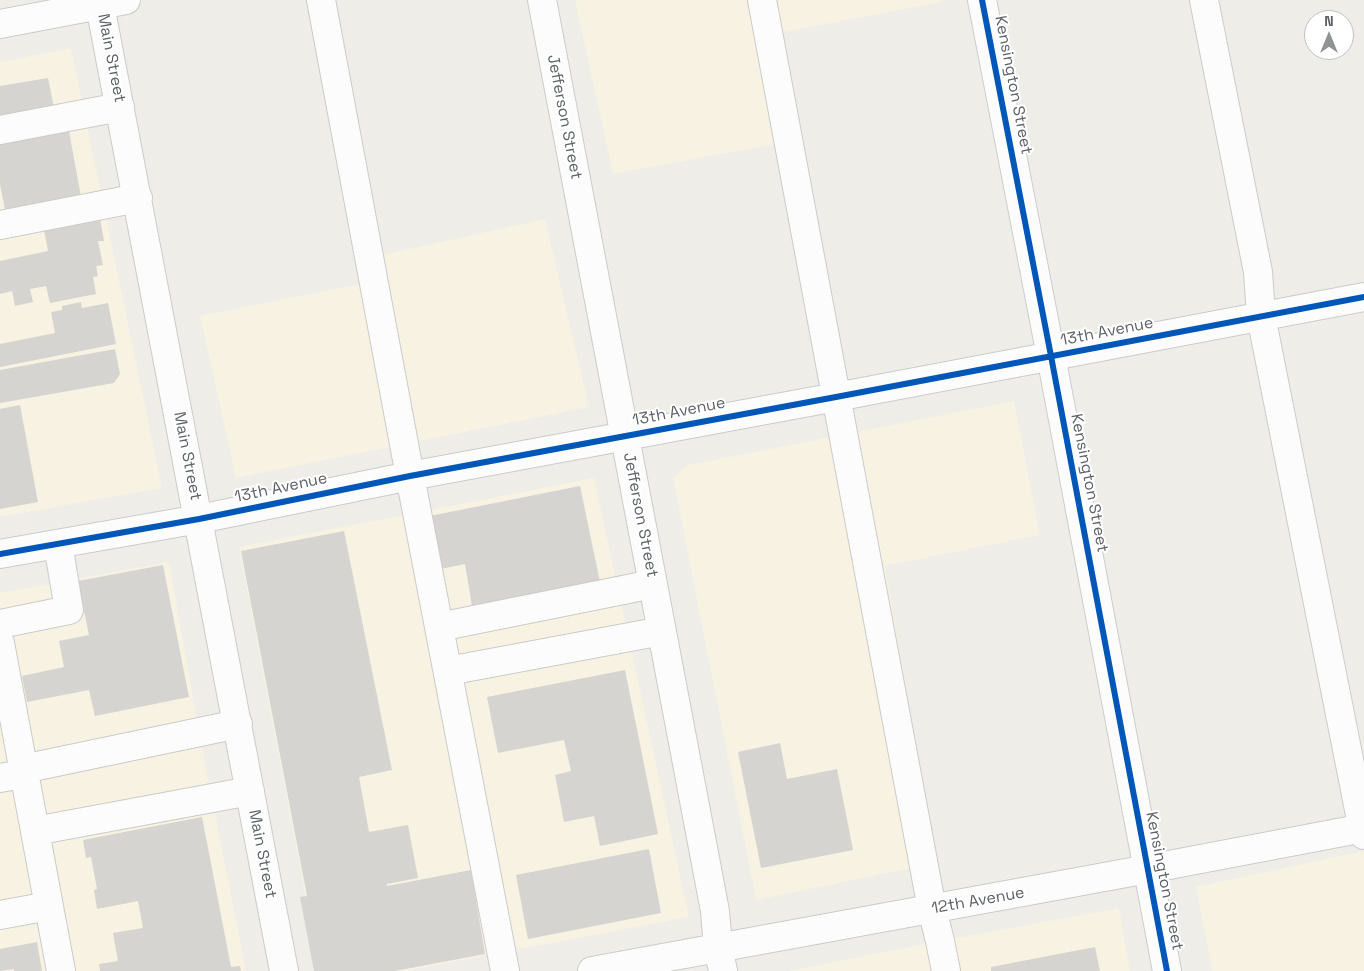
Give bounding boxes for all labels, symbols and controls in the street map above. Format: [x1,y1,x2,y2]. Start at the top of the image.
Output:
north arrow [1304,10,1354,60]
street label: Main Street [93,12,129,104]
text: N [1324,12,1334,30]
street label: Kensington Street [990,14,1036,156]
street label: Jefferson Street [543,53,585,181]
street label: 13th Avenue [1059,314,1155,350]
street label: 13th Avenue [631,394,727,430]
street label: Main Street [169,410,205,502]
street label: Kensington Street [1066,412,1112,554]
street label: Jefferson Street [619,451,661,579]
street label: 13th Avenue [233,469,329,507]
street label: Main Street [244,808,280,900]
street label: Kensington Street [1141,810,1187,952]
street label: 12th Avenue [930,883,1026,919]

